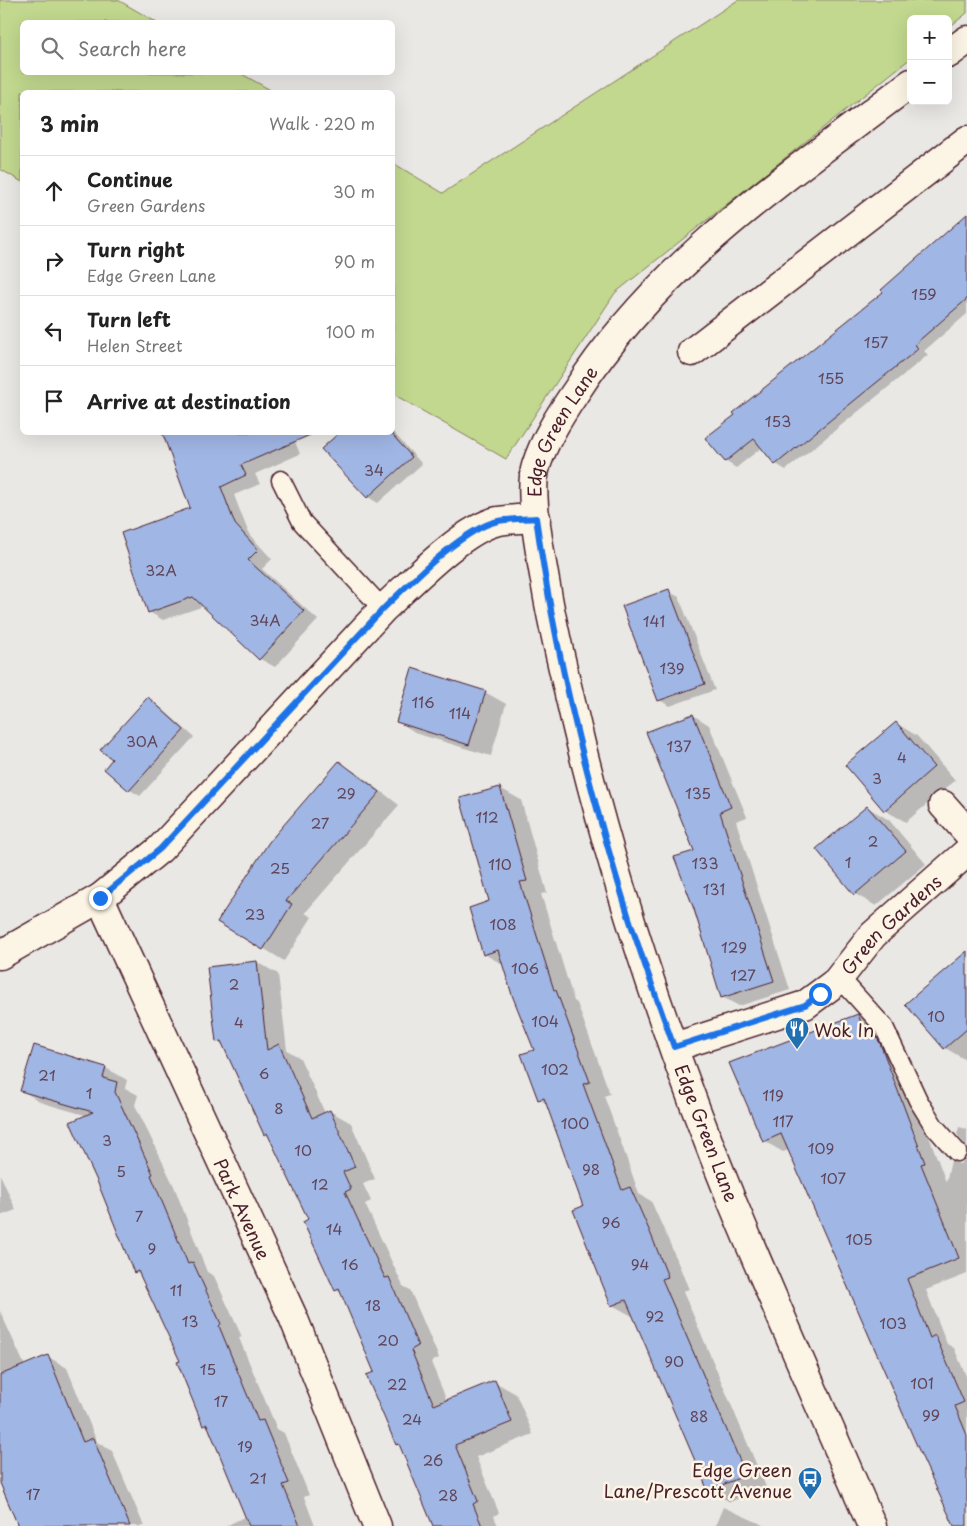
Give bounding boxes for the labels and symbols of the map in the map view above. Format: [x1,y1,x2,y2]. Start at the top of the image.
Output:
house number: 159 [911,282,937,305]
house number: 157 [864,330,889,353]
street label: Edge Green Lane [520,359,603,497]
house number: 155 [818,366,844,389]
house number: 153 [765,409,791,432]
house number: 34 [364,458,384,481]
house number: 32A [145,558,177,581]
house number: 34A [249,608,281,631]
house number: 141 [643,609,665,632]
house number: 139 [659,656,685,679]
house number: 116 [411,690,435,713]
house number: 114 [449,701,471,724]
house number: 30A [126,729,158,752]
house number: 137 [667,734,692,757]
house number: 4 [897,745,907,768]
house number: 3 [872,766,882,789]
house number: 29 [336,781,356,804]
house number: 135 [685,781,711,804]
house number: 112 [475,805,499,828]
house number: 27 [311,811,330,834]
house number: 2 [868,829,878,852]
house number: 1 [845,850,851,873]
house number: 133 [692,851,718,874]
house number: 110 [488,852,512,875]
house number: 25 [270,856,290,879]
street label: Green Gardens [834,868,947,980]
house number: 131 [703,877,725,900]
route end [89,887,112,910]
house number: 23 [245,902,265,925]
house number: 108 [489,912,517,935]
house number: 129 [721,935,747,958]
house number: 106 [511,956,539,979]
house number: 127 [730,963,756,986]
house number: 2 [229,972,239,995]
route start [809,983,832,1006]
house number: 10 [927,1004,945,1027]
house number: 104 [531,1009,559,1032]
house number: 4 [234,1010,244,1033]
restaurant icon: Wok In [784,1016,810,1050]
place label: Wok In [814,1016,874,1043]
house number: 102 [541,1057,569,1080]
street label: Edge Green Lane [668,1060,746,1206]
house number: 6 [259,1061,269,1084]
house number: 21 [38,1063,56,1086]
house number: 1 [86,1081,92,1104]
house number: 119 [762,1083,784,1106]
house number: 8 [274,1096,284,1119]
house number: 117 [772,1109,794,1132]
house number: 100 [561,1111,589,1134]
house number: 3 [102,1128,112,1151]
house number: 109 [808,1136,834,1159]
house number: 10 [294,1138,312,1161]
street label: Park Avenue [208,1154,278,1264]
house number: 98 [582,1157,600,1180]
house number: 5 [116,1159,126,1182]
house number: 107 [820,1166,846,1189]
house number: 12 [311,1172,329,1195]
house number: 7 [135,1204,144,1227]
house number: 96 [602,1210,621,1233]
house number: 14 [326,1217,342,1240]
house number: 105 [845,1227,873,1250]
house number: 9 [148,1236,156,1259]
house number: 16 [341,1252,359,1275]
house number: 94 [631,1252,649,1275]
house number: 11 [170,1278,182,1301]
house number: 18 [365,1293,381,1316]
house number: 92 [646,1304,664,1327]
house number: 13 [182,1309,198,1332]
house number: 103 [879,1311,907,1334]
house number: 20 [377,1328,399,1351]
house number: 90 [664,1349,684,1372]
house number: 15 [200,1357,216,1380]
house number: 101 [910,1371,934,1394]
house number: 22 [387,1372,407,1395]
house number: 17 [214,1389,228,1412]
house number: 99 [922,1403,940,1426]
house number: 88 [690,1404,708,1427]
house number: 24 [402,1407,422,1430]
house number: 19 [237,1434,253,1457]
house number: 26 [423,1448,443,1471]
place label: Edge Green Lane/Prescott Avenue [604,1456,792,1504]
house number: 21 [249,1466,267,1489]
bus stop icon: Edge Green Lane/Prescott Avenue [797,1466,823,1500]
house number: 17 [26,1482,40,1505]
house number: 28 [438,1483,458,1506]

